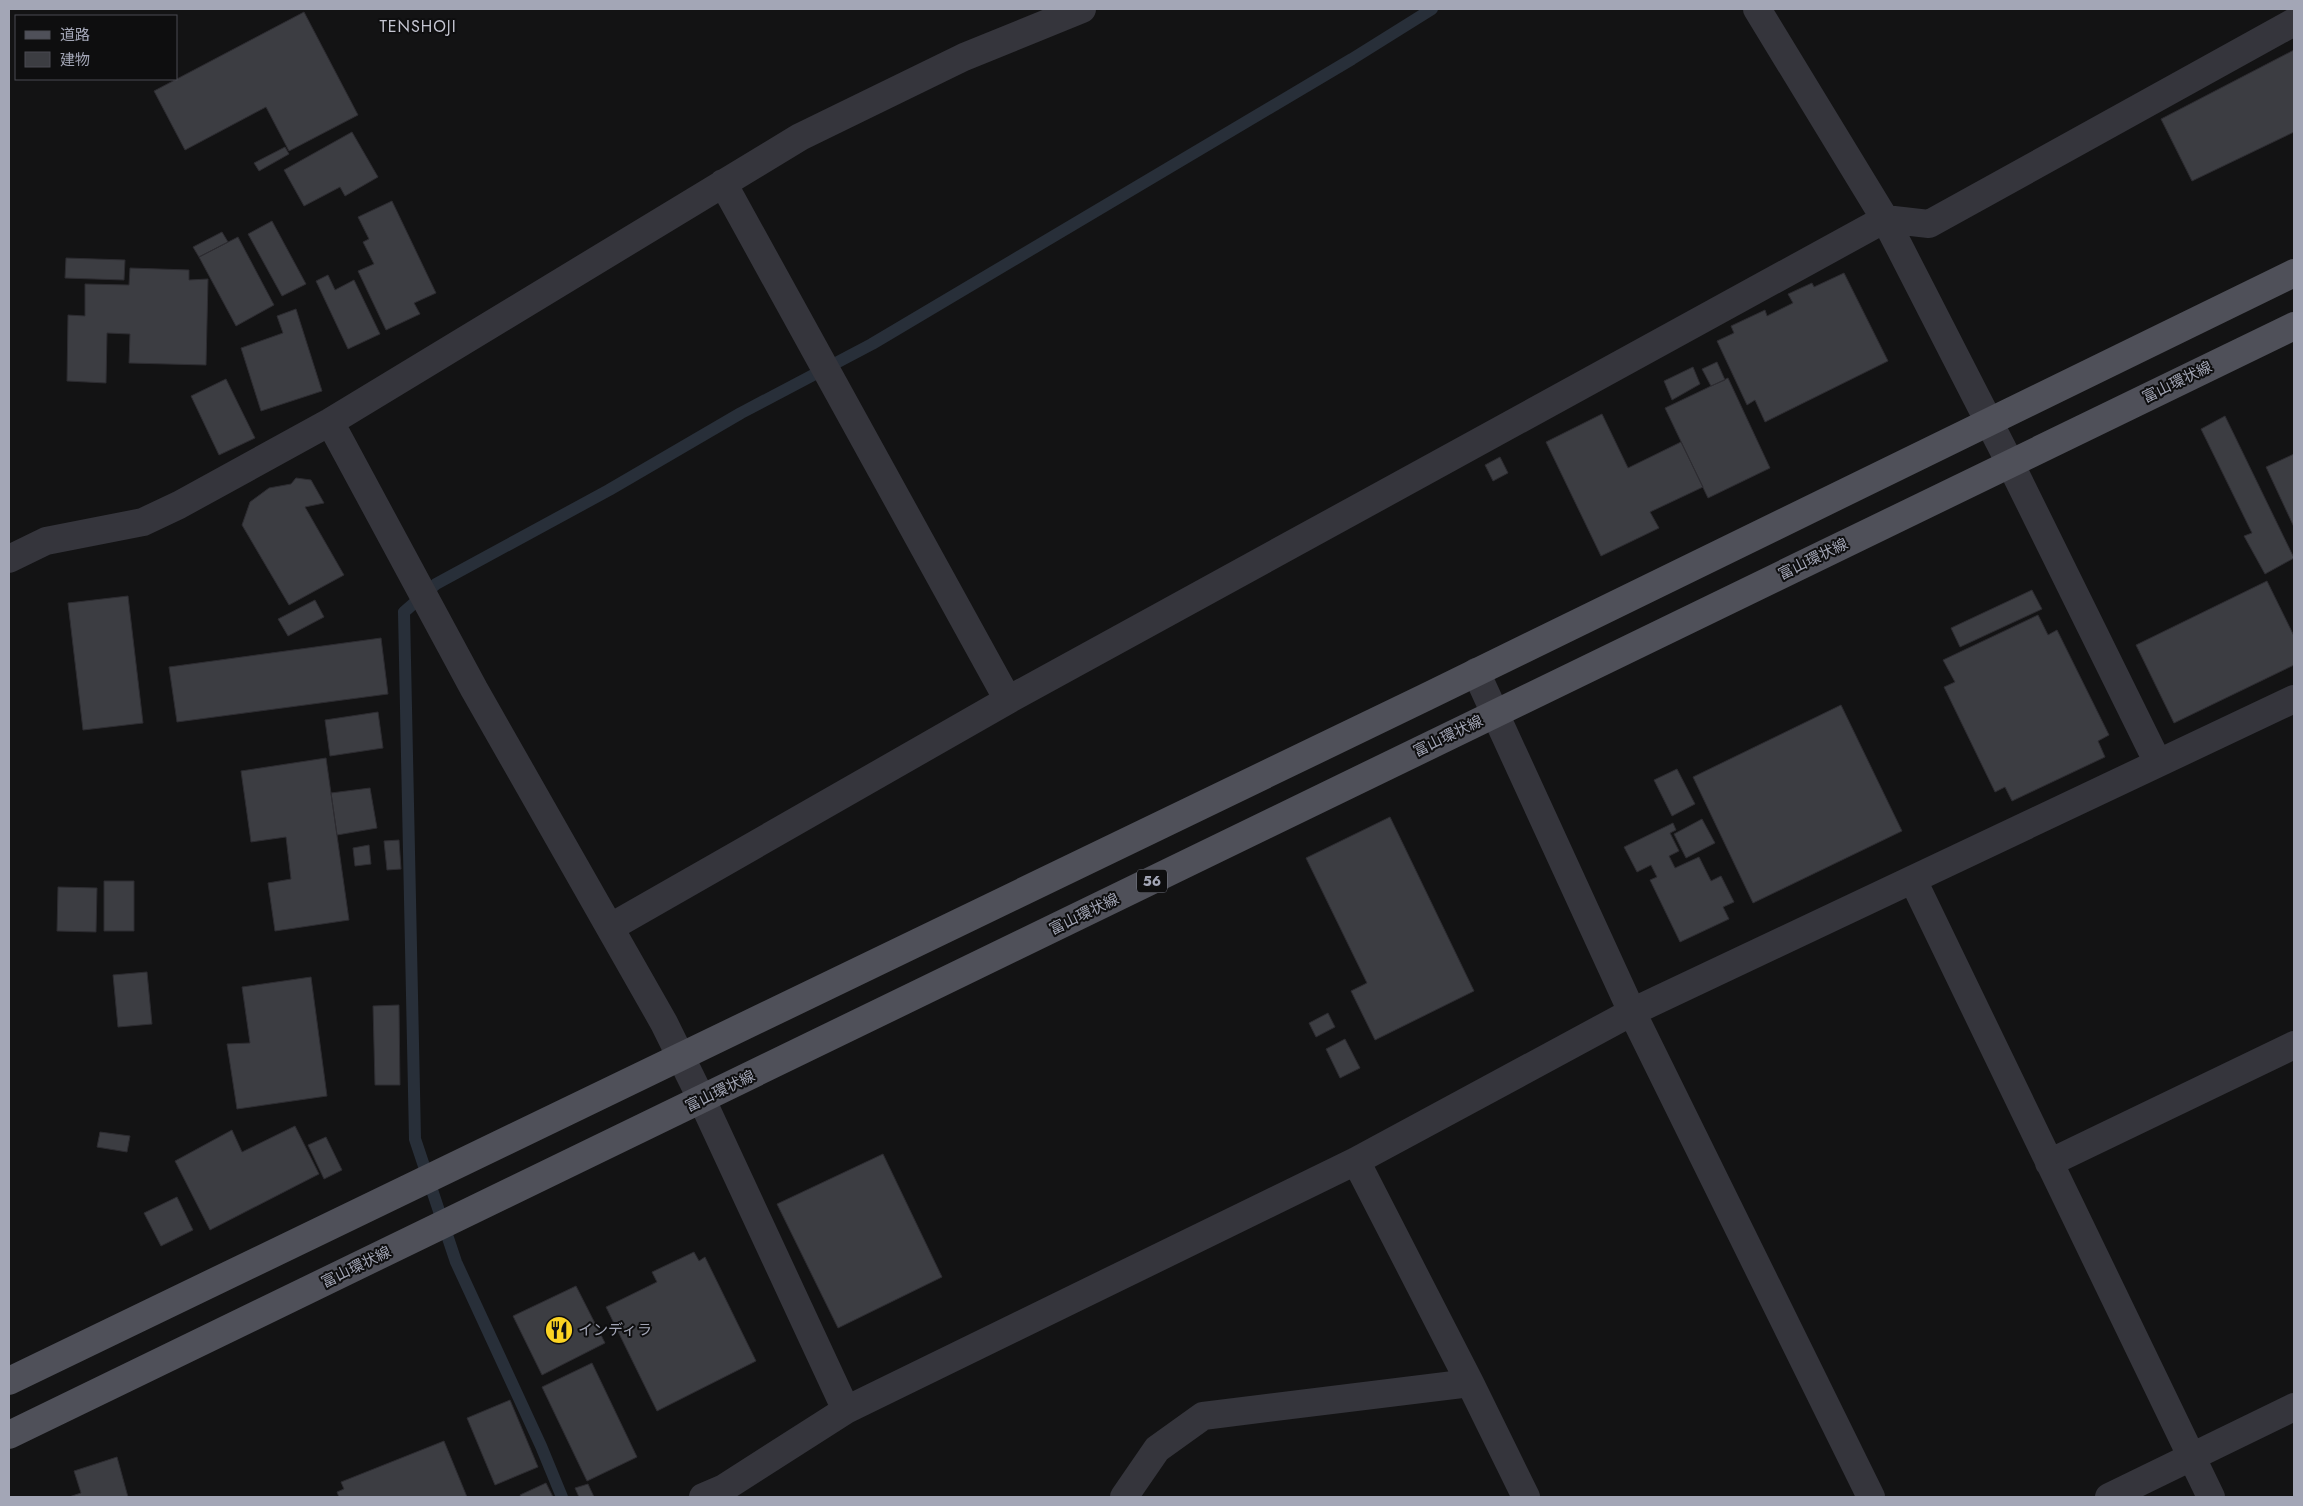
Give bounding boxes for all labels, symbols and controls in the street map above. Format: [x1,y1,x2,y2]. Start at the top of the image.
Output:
legend [15,15,178,80]
district label: TENSHOJI [379,15,457,38]
text: 道路 [60,24,90,46]
text: 建物 [60,49,90,71]
street label: 富山環状線 [2138,356,2216,408]
street label: 富山環状線 [1774,533,1852,585]
street label: 富山環状線 [1409,710,1487,762]
road number: 56 [1137,869,1167,892]
street label: 富山環状線 [1045,888,1123,940]
street label: 富山環状線 [681,1065,759,1117]
street label: 富山環状線 [317,1241,395,1293]
restaurant icon: インディラ [544,1315,574,1345]
place label: インディラ [578,1319,652,1341]

